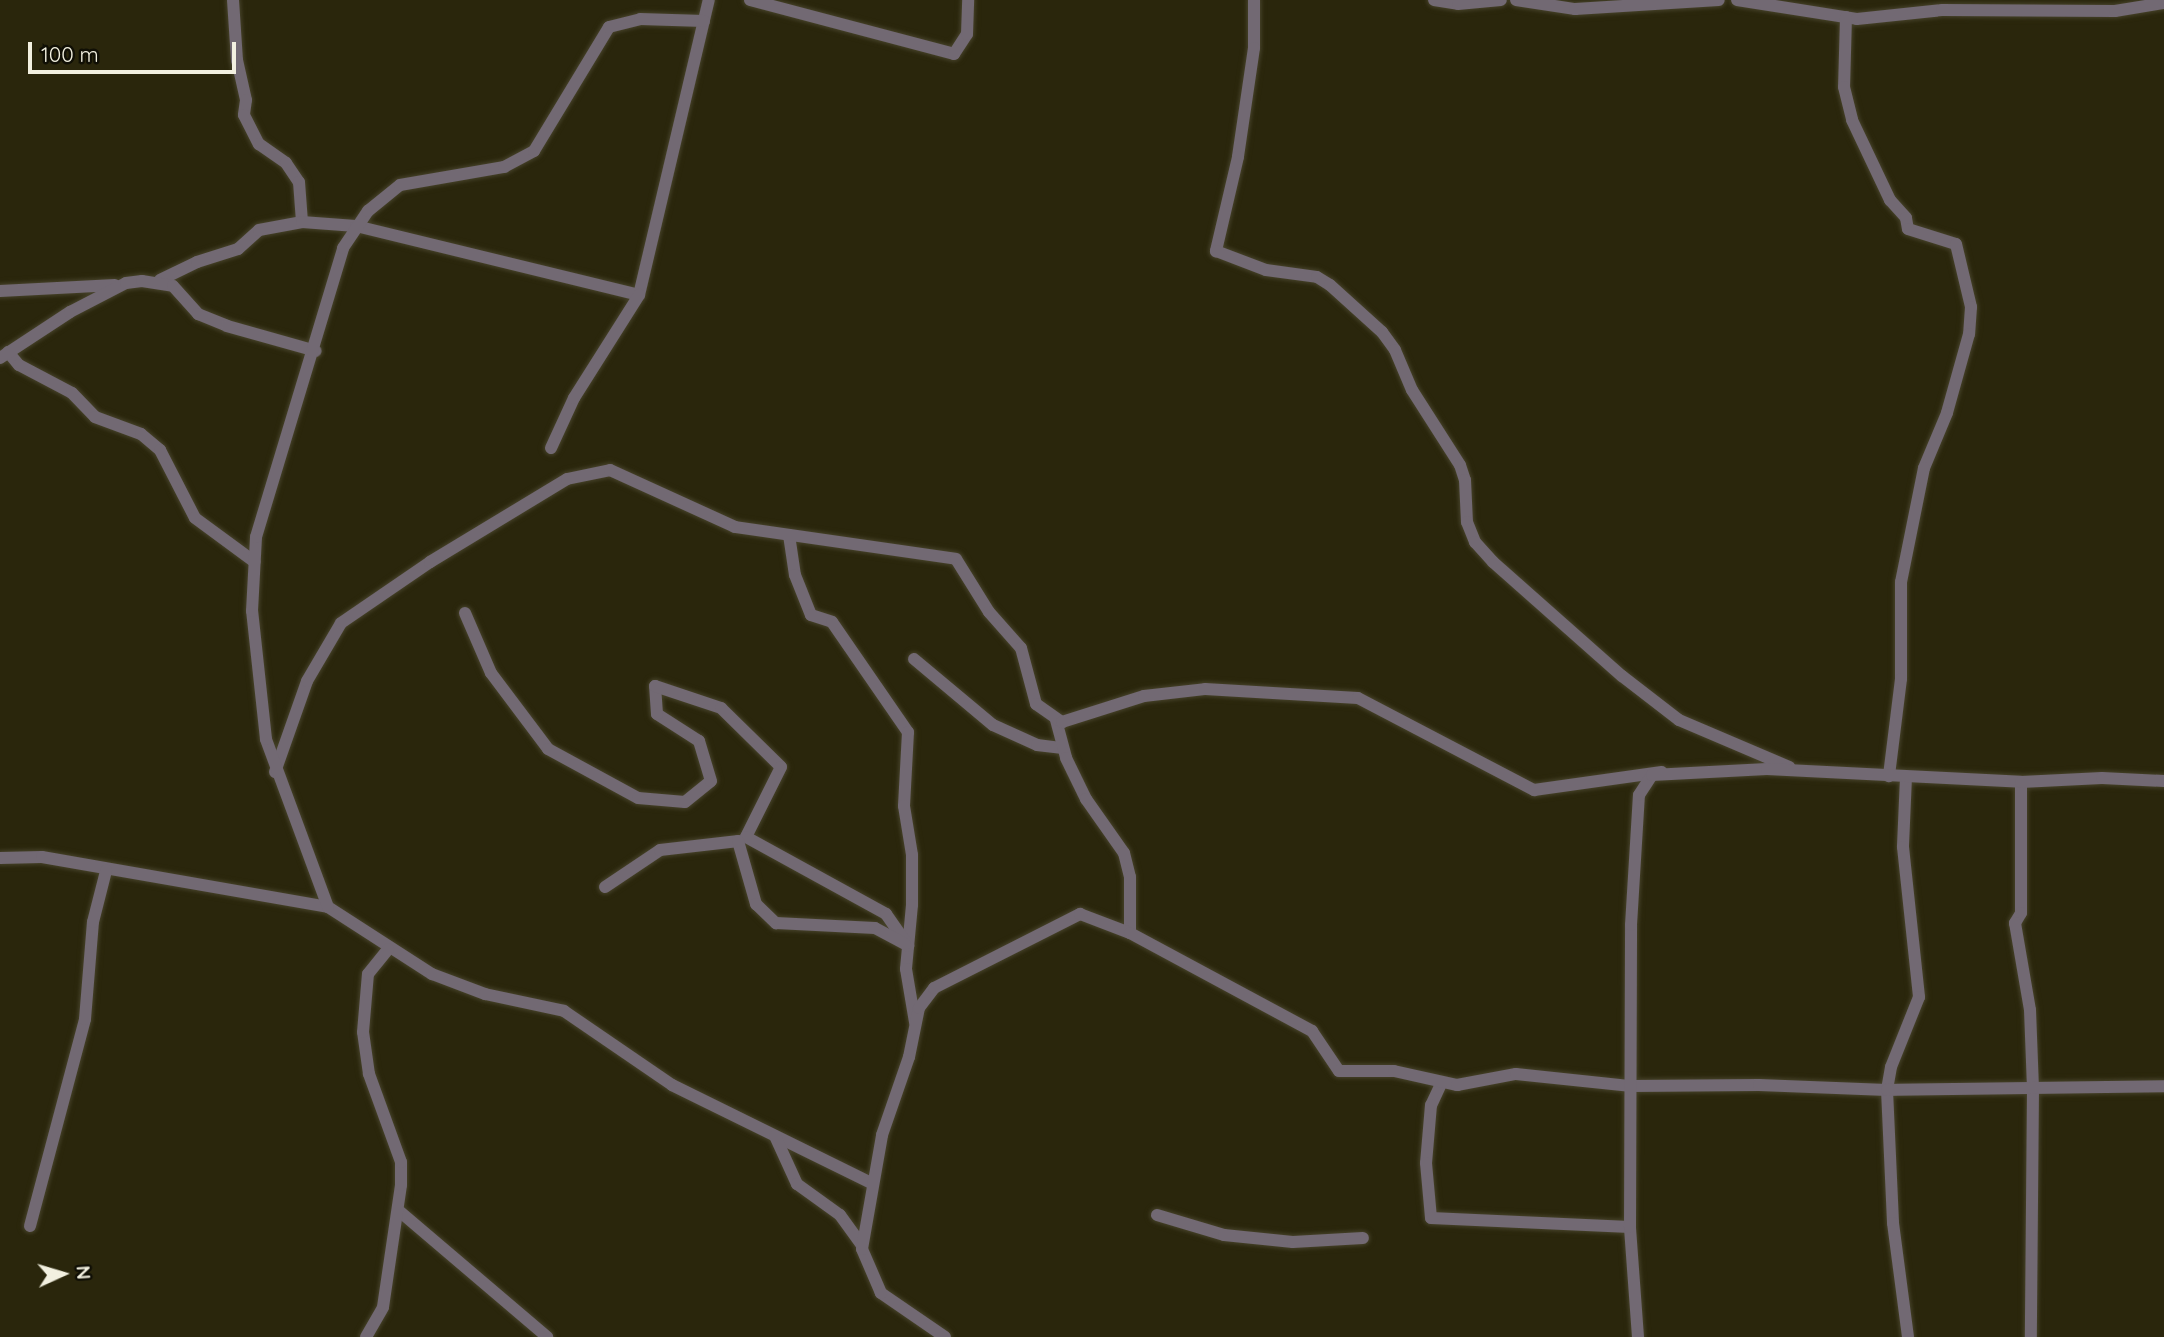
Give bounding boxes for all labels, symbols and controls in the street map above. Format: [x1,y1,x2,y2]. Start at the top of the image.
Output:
scale bar [32,28,240,72]
text: 100 m [41,41,99,67]
north arrow [28,1239,98,1309]
text: N [71,1265,96,1280]

